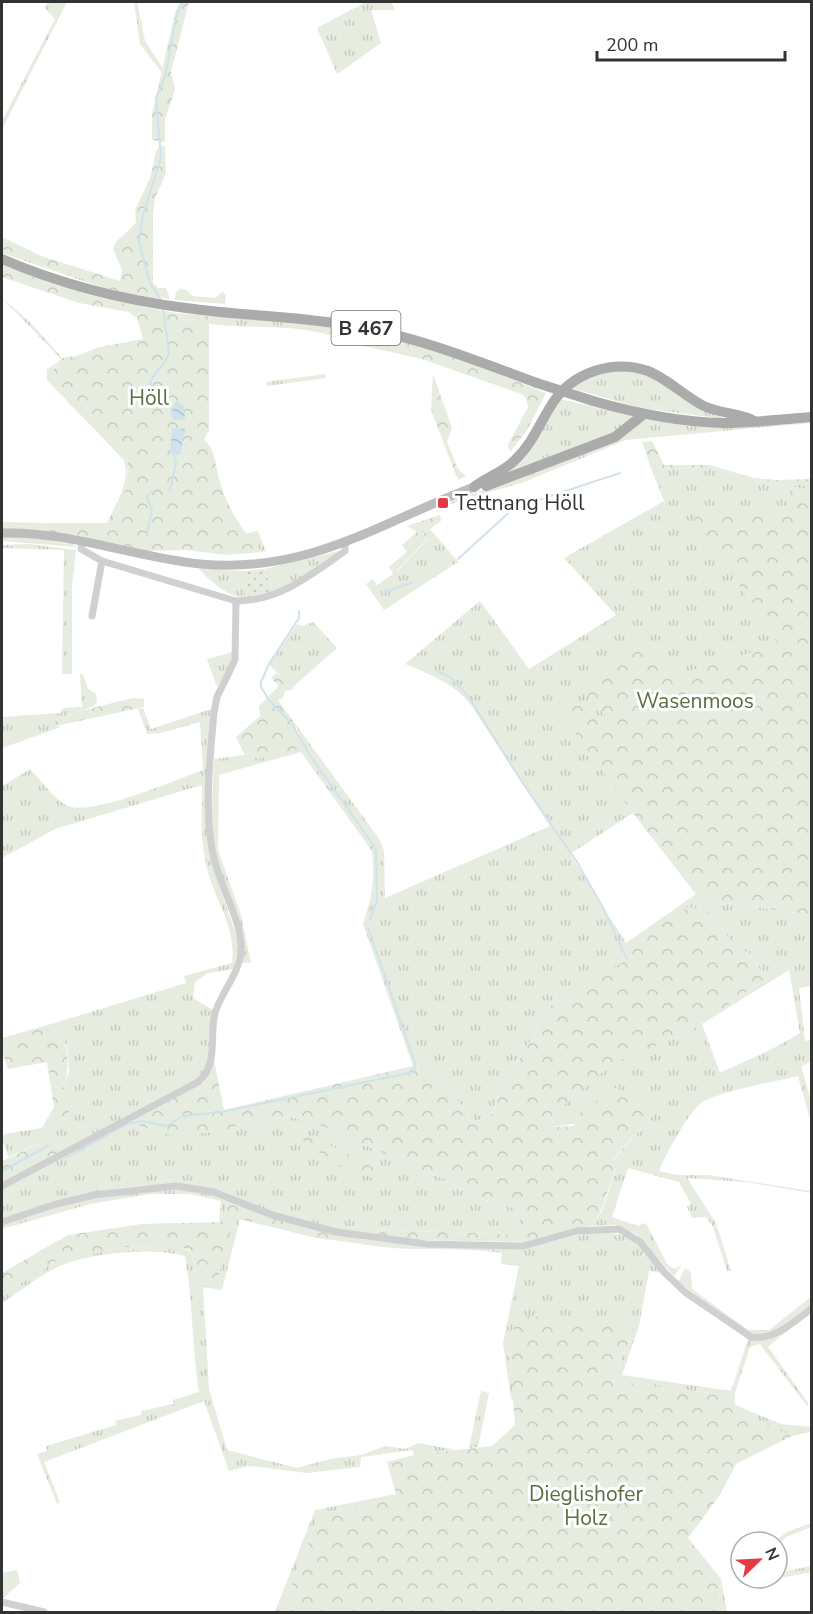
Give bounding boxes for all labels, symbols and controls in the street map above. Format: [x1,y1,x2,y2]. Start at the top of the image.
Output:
scale bar [597,24,784,62]
text: 200 m [606,33,658,57]
road number: B 467 [332,311,400,345]
park label: Höll [129,384,170,412]
place label: Tettnang Höll [455,489,585,517]
marker: Tettnang Höll [436,496,450,510]
park label: Wasenmoos [636,687,754,715]
park label: Dieglishofer Holz [529,1480,643,1532]
north arrow [729,1530,789,1590]
text: N [759,1544,784,1564]

